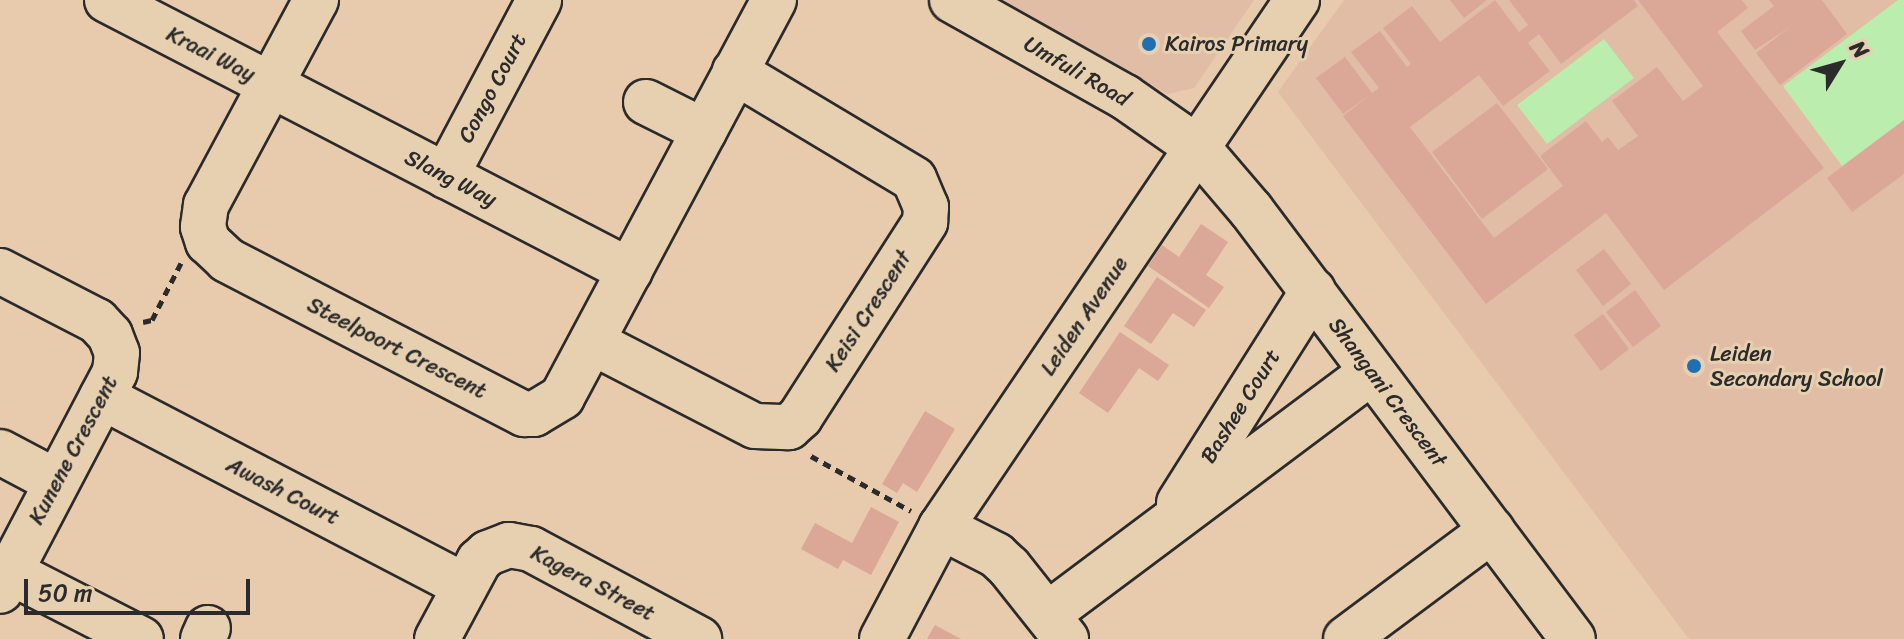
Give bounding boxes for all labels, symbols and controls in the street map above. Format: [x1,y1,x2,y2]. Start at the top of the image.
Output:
street label: Kraai Way [162,21,260,87]
north arrow [1800,24,1880,104]
street label: Congo Court [452,29,532,147]
street label: Umfuli Road [1019,30,1135,112]
place label: Kairos Primary [1165,31,1308,57]
text: N [1839,31,1880,67]
marker: Kairos Primary [1140,35,1158,53]
street label: Slang Way [401,144,501,212]
street label: Keisi Crescent [819,245,917,377]
street label: Leiden Avenue [1035,252,1133,380]
street label: Steelpoort Crescent [303,291,491,405]
street label: Shangani Crescent [1323,311,1453,473]
place label: Leiden Secondary School [1710,340,1883,392]
street label: Bashee Court [1194,344,1286,468]
marker: Leiden Secondary School [1685,357,1703,375]
street label: Kunene Crescent [23,371,123,529]
street label: Awash Court [222,451,344,531]
street label: Kagera Street [527,539,659,627]
scale bar [28,563,254,613]
text: 50 m [38,572,93,614]

